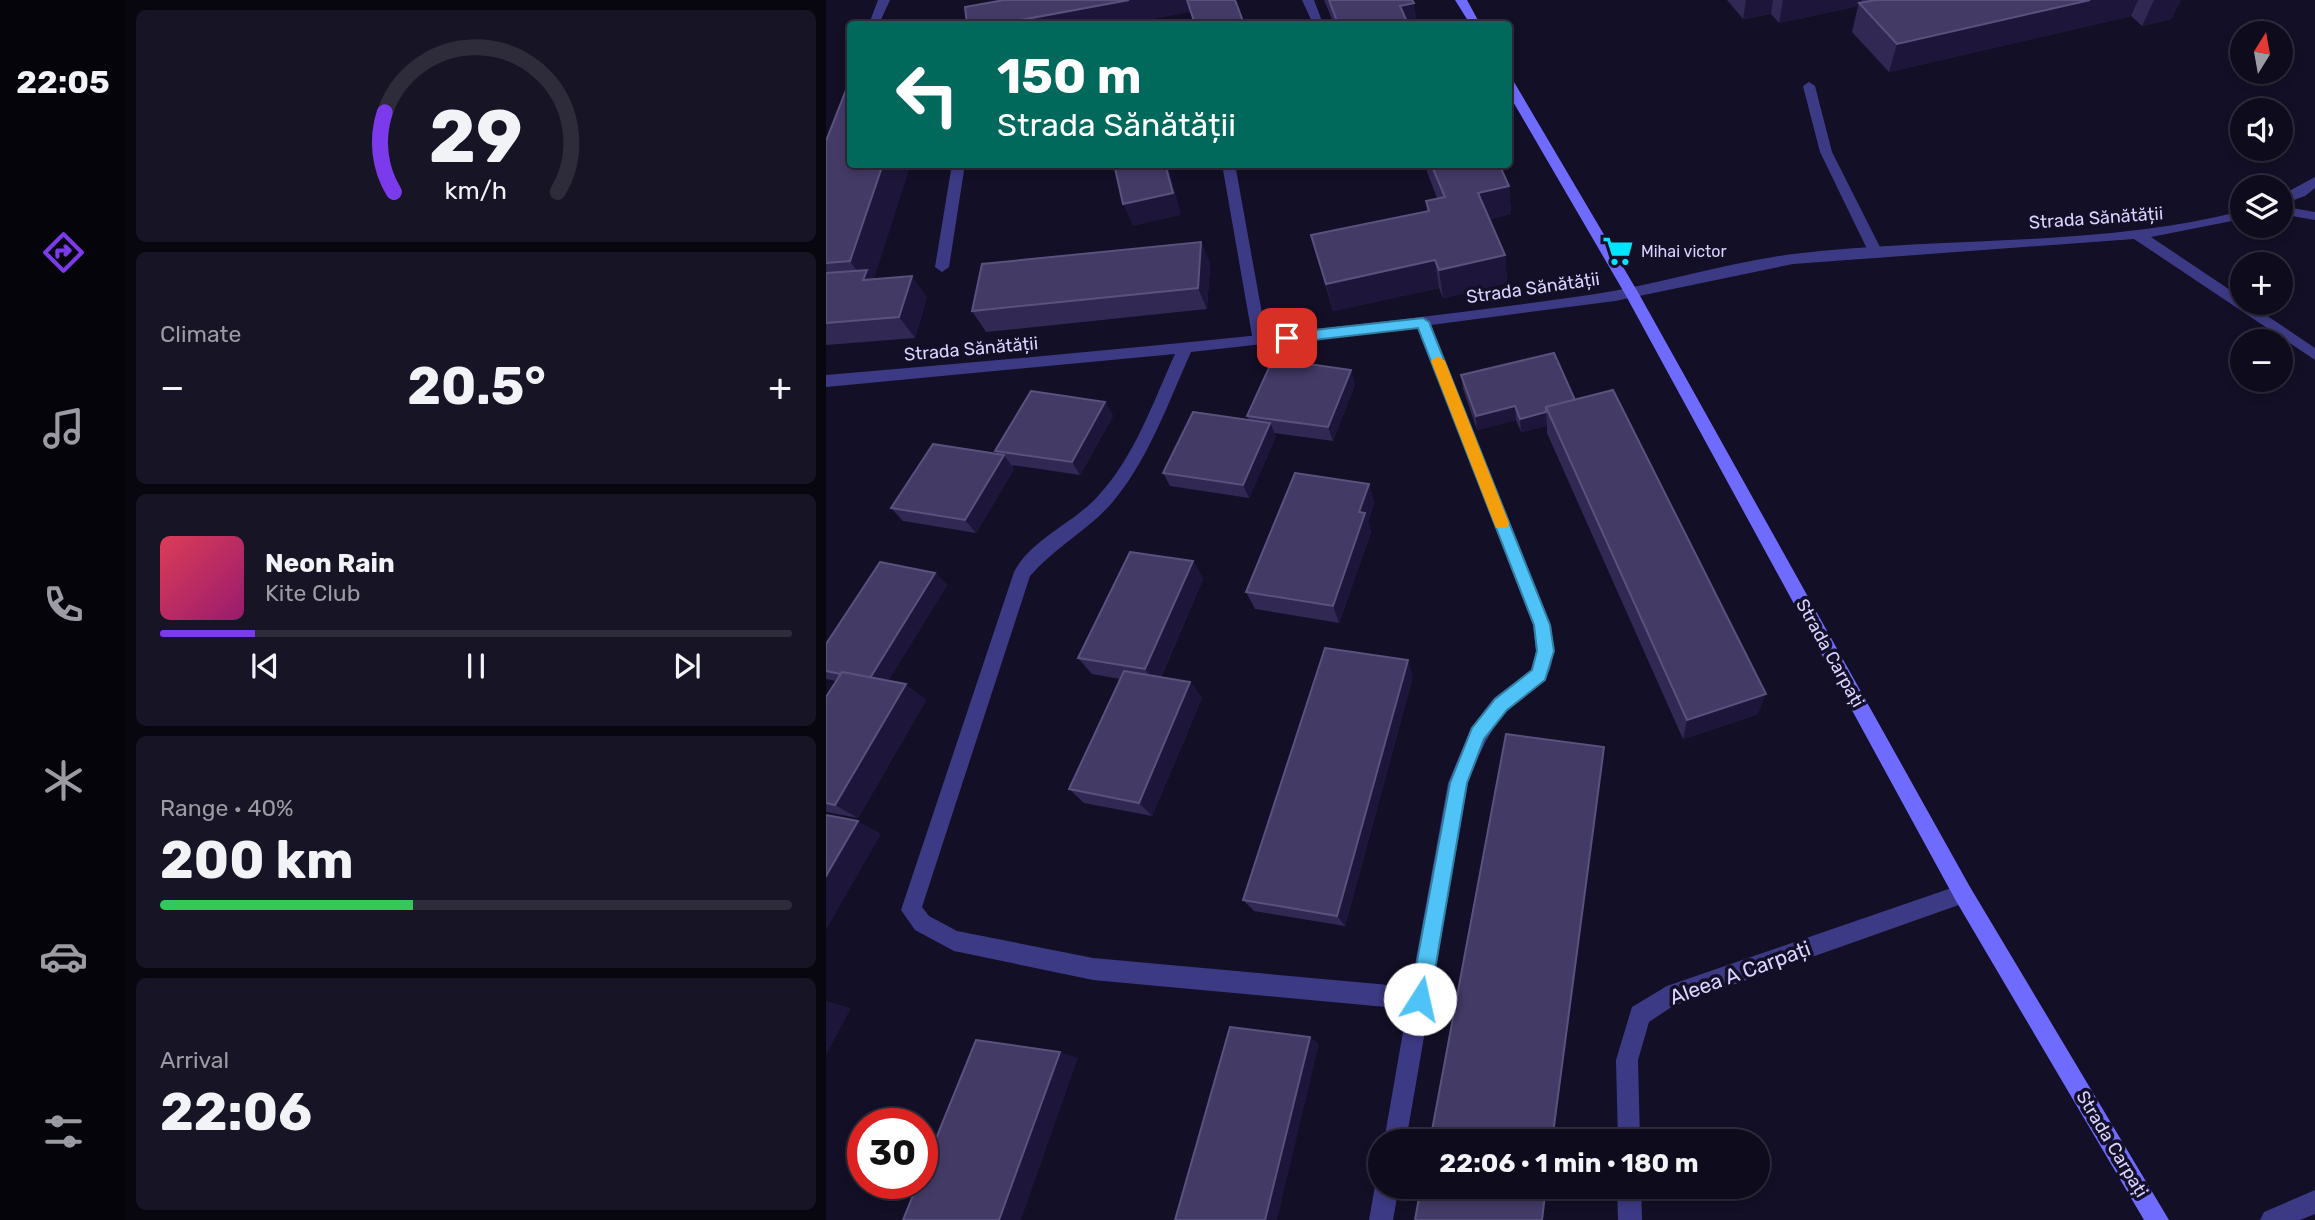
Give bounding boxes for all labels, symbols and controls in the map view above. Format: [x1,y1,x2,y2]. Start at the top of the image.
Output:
north arrow [2230,21,2292,84]
map controls [2230,21,2293,392]
text: 150 m [997,47,1142,105]
icon: left [882,49,973,140]
text: 22:05 [16,63,110,101]
text: 29 [429,94,523,180]
button: sound [2230,98,2293,161]
text: Strada Sănătății [997,106,1236,144]
button: layers [2230,175,2293,238]
text: km/h [445,176,507,205]
street label: Strada Sănătății [2028,202,2164,234]
icon: directions [39,228,88,277]
supermarket icon: Mihai victor [1601,234,1635,268]
place label: Mihai victor [1641,242,1727,261]
button: + [2230,252,2293,315]
street label: Strada Sănătății [1465,268,1601,308]
pin [1257,308,1317,368]
icon: arrive [1268,319,1306,357]
text: Climate [160,320,241,348]
button: − [2230,329,2293,392]
street label: Strada Sănătății [903,332,1039,366]
text: 20.5° [407,355,546,417]
text: − [160,364,185,410]
text: + [768,364,792,410]
icon: music [39,404,88,453]
text: Neon Rain [265,548,395,579]
text: Kite Club [265,579,360,607]
icon: phone [39,580,88,629]
street label: Strada Carpați [1791,595,1869,711]
icon: previous [246,647,284,685]
icon: pause [457,647,495,685]
icon: next [668,647,706,685]
icon: climate [39,756,88,805]
text: Range · 40% [160,794,294,822]
text: 200 km [160,829,354,891]
icon: car [39,932,88,981]
street label: Aleea A Carpați [1666,935,1814,1010]
position arrow [1383,962,1457,1036]
text: Arrival [160,1046,229,1074]
text: 22:06 [160,1081,312,1143]
street label: Strada Carpați [2071,1087,2153,1201]
icon: filters [39,1107,88,1156]
speed limit sign: 30 [847,1108,938,1199]
text: 22:06 · 1 min · 180 m [1439,1148,1699,1179]

